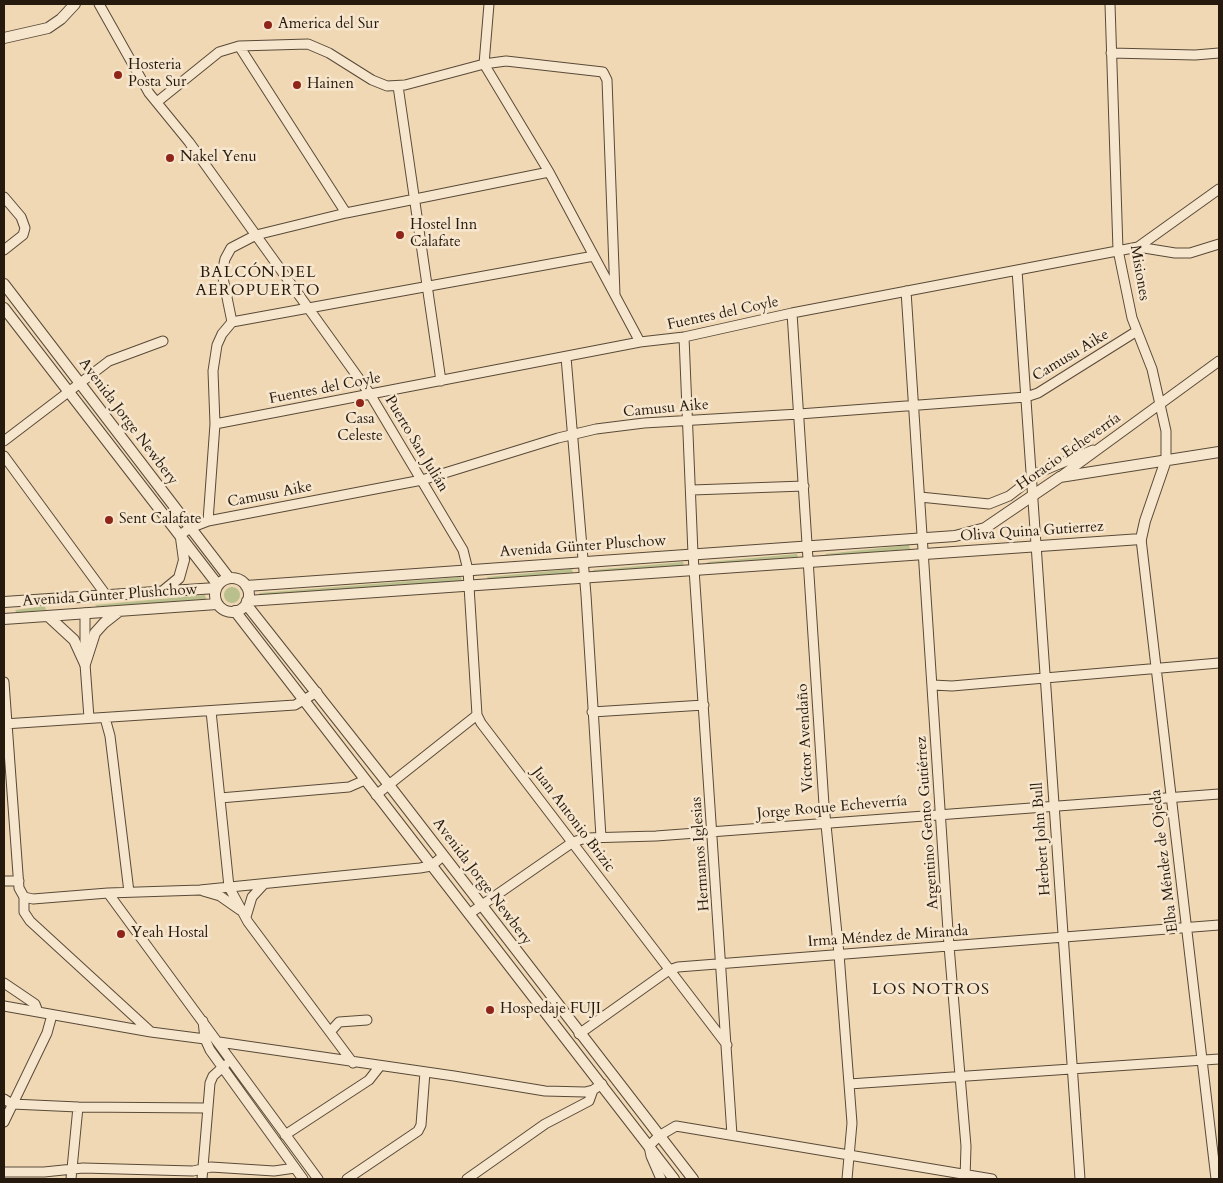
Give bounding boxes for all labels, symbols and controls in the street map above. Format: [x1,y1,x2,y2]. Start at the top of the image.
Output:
place label: America del Sur [278,16,379,34]
marker: America del Sur [262,19,274,31]
place label: Hosteria Posta Sur [128,57,186,92]
marker: Hosteria Posta Sur [112,69,124,81]
place label: Hainen [307,76,354,94]
marker: Hainen [291,79,303,91]
place label: Nakel Yenu [180,149,257,167]
marker: Nakel Yenu [164,152,176,164]
place label: Hostel Inn Calafate [410,217,477,252]
marker: Hostel Inn Calafate [394,229,406,241]
street label: Misiones [1125,244,1153,302]
district label: BALCÓN DEL AEROPUERTO [194,263,322,301]
street label: Fuentes del Coyle [666,293,780,335]
street label: Camusu Aike [1030,326,1112,386]
street label: Avenida Jorge Newbery [74,355,182,489]
street label: Fuentes del Coyle [268,369,382,409]
street label: Puerto San Julián [380,393,452,495]
street label: Camusu Aike [622,396,710,422]
marker: Casa Celeste [354,397,366,409]
street label: Horacio Echeverría [1013,409,1125,495]
place label: Casa Celeste [337,411,383,446]
street label: Camusu Aike [226,478,314,512]
place label: Sent Calafate [119,511,201,529]
marker: Sent Calafate [103,514,115,526]
street label: Oliva Quina Gutierrez [960,518,1104,546]
street label: Avenida Günter Pluschow [499,532,667,562]
street label: Avenida Gunter Plushchow [22,581,198,611]
street label: Víctor Avendaño [794,683,818,793]
street label: Argentino Gento Gutiérrez [913,736,943,910]
street label: Juan Antonio Brizic [528,764,618,876]
street label: Herbert John Bull [1029,782,1055,896]
street label: Elba Méndez de Ojeda [1147,788,1183,934]
street label: Jorge Roque Echeverría [756,792,908,824]
street label: Hermanos Iglesias [688,796,714,912]
street label: Avenida Jorge Newbery [428,815,536,949]
street label: Irma Méndez de Miranda [807,922,969,952]
place label: Yeah Hostal [131,925,208,943]
marker: Yeah Hostal [115,928,127,940]
district label: LOS NOTROS [871,980,991,1000]
place label: Hospedaje FUJI [500,1001,601,1019]
marker: Hospedaje FUJI [484,1004,496,1016]

